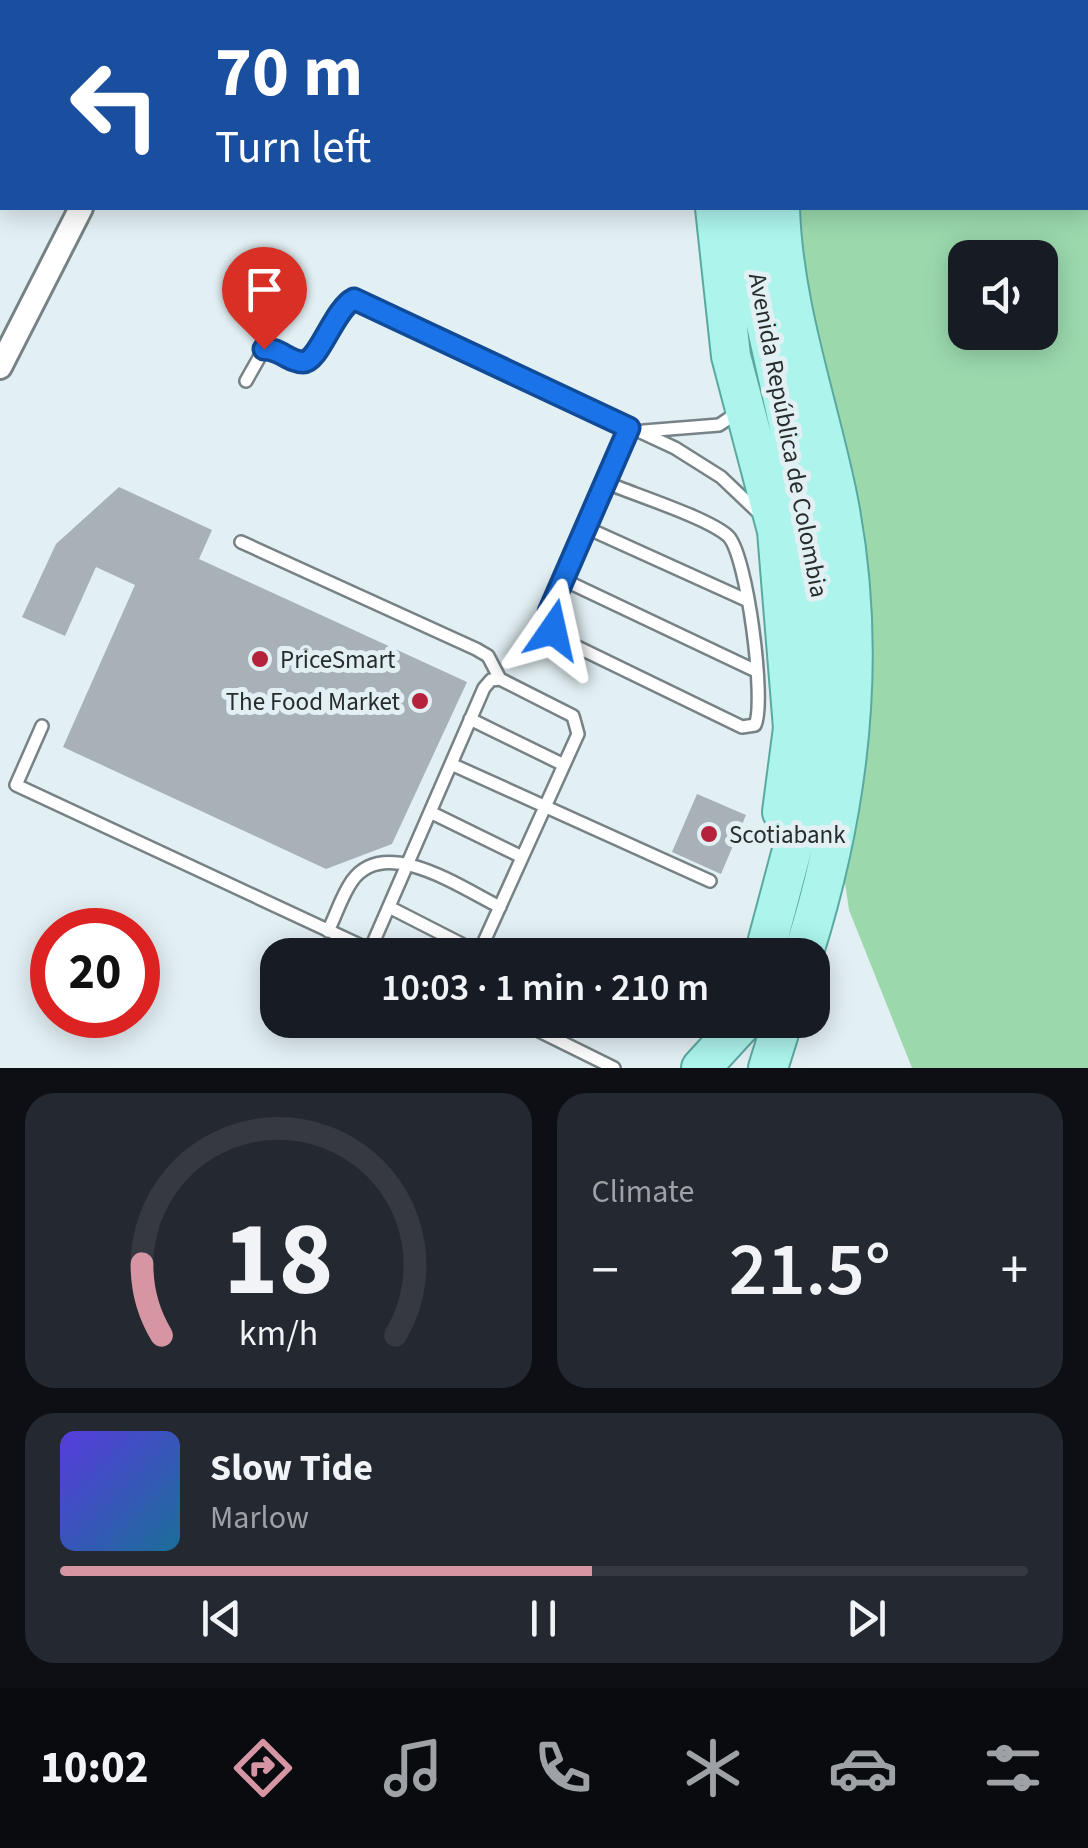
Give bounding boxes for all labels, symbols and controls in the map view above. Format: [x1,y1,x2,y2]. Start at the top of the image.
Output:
text: 70 m [215,23,363,123]
icon: left [50,40,180,170]
text: Turn left [215,116,371,180]
map controls [948,240,1058,350]
button: sound [948,240,1058,350]
pin [222,247,307,350]
icon: arrive [237,262,292,317]
street label: Avenida República de Colombia [739,270,837,601]
position arrow [501,578,605,682]
place label: PriceSmart [280,642,396,678]
marker: PriceSmart [249,648,271,670]
place label: The Food Market [226,684,401,720]
marker: The Food Market [409,690,431,712]
place label: Scotiabank [729,817,846,853]
marker: Scotiabank [698,823,720,845]
speed limit sign: 20 [30,908,160,1038]
text: 10:03 · 1 min · 210 m [381,961,709,1015]
text: Climate [592,1169,694,1215]
text: 18 [223,1187,333,1335]
text: 21.5° [729,1217,891,1324]
text: − [592,1232,619,1310]
text: + [1001,1232,1028,1310]
text: km/h [239,1308,318,1359]
text: Slow Tide [210,1441,373,1495]
text: Marlow [210,1495,309,1541]
icon: previous [194,1591,249,1646]
icon: pause [516,1591,571,1646]
icon: next [839,1591,894,1646]
icon: directions [228,1733,298,1803]
icon: music [378,1733,448,1803]
icon: phone [528,1733,598,1803]
icon: climate [678,1733,748,1803]
icon: car [828,1733,898,1803]
icon: filters [978,1733,1048,1803]
text: 10:02 [40,1736,149,1800]

